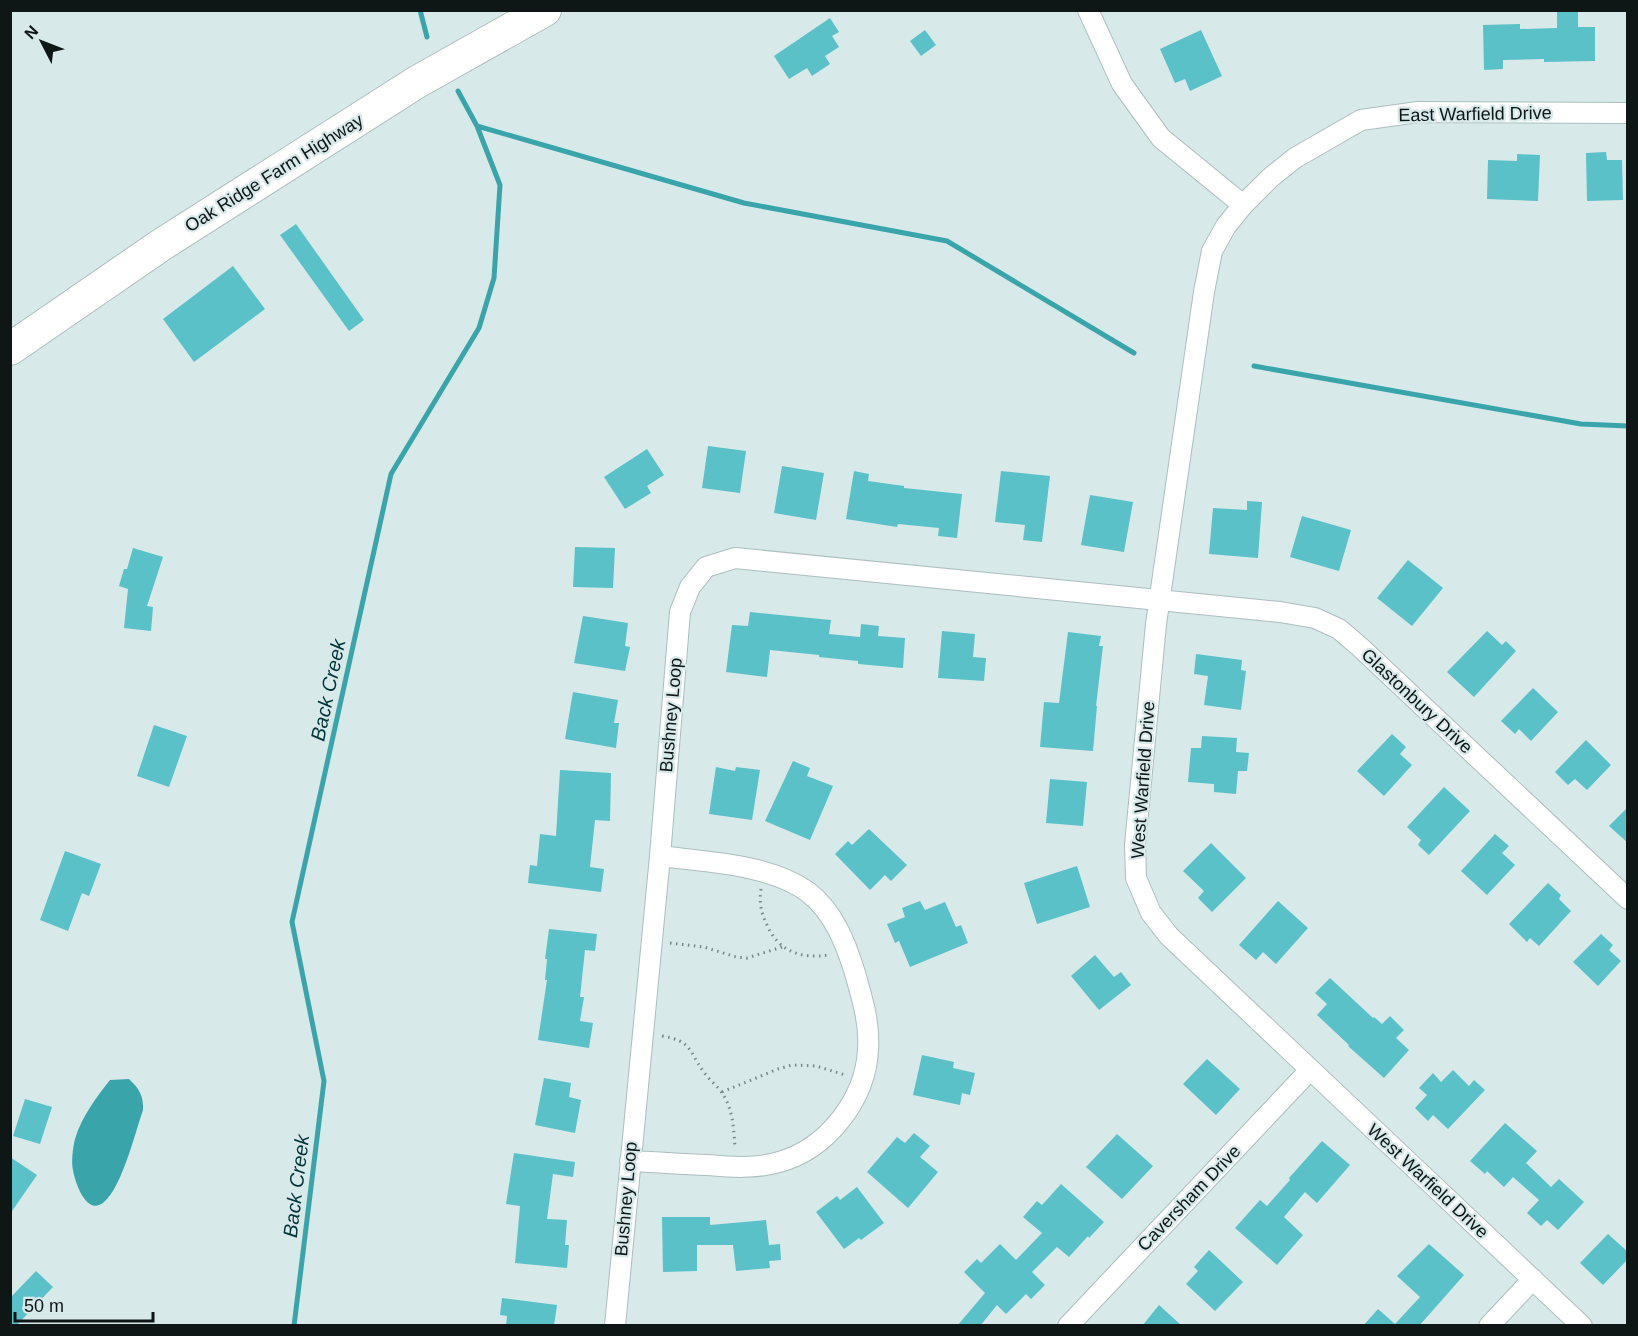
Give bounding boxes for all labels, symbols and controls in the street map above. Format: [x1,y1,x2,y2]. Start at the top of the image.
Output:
north arrow [12,12,72,72]
text: N [21,22,41,42]
street label: East Warfield Drive [1398,103,1552,125]
street label: Oak Ridge Farm Highway [181,110,367,236]
water label: Back Creek [306,636,350,743]
street label: Glastonbury Drive [1357,645,1477,757]
street label: Bushney Loop [656,657,686,773]
street label: West Warfield Drive [1128,700,1158,860]
street label: West Warfield Drive [1363,1120,1493,1242]
water label: Back Creek [279,1132,313,1239]
street label: Bushney Loop [611,1141,641,1257]
street label: Caversham Drive [1134,1141,1244,1255]
scale bar [15,1285,153,1323]
text: 50 m [24,1296,64,1316]

